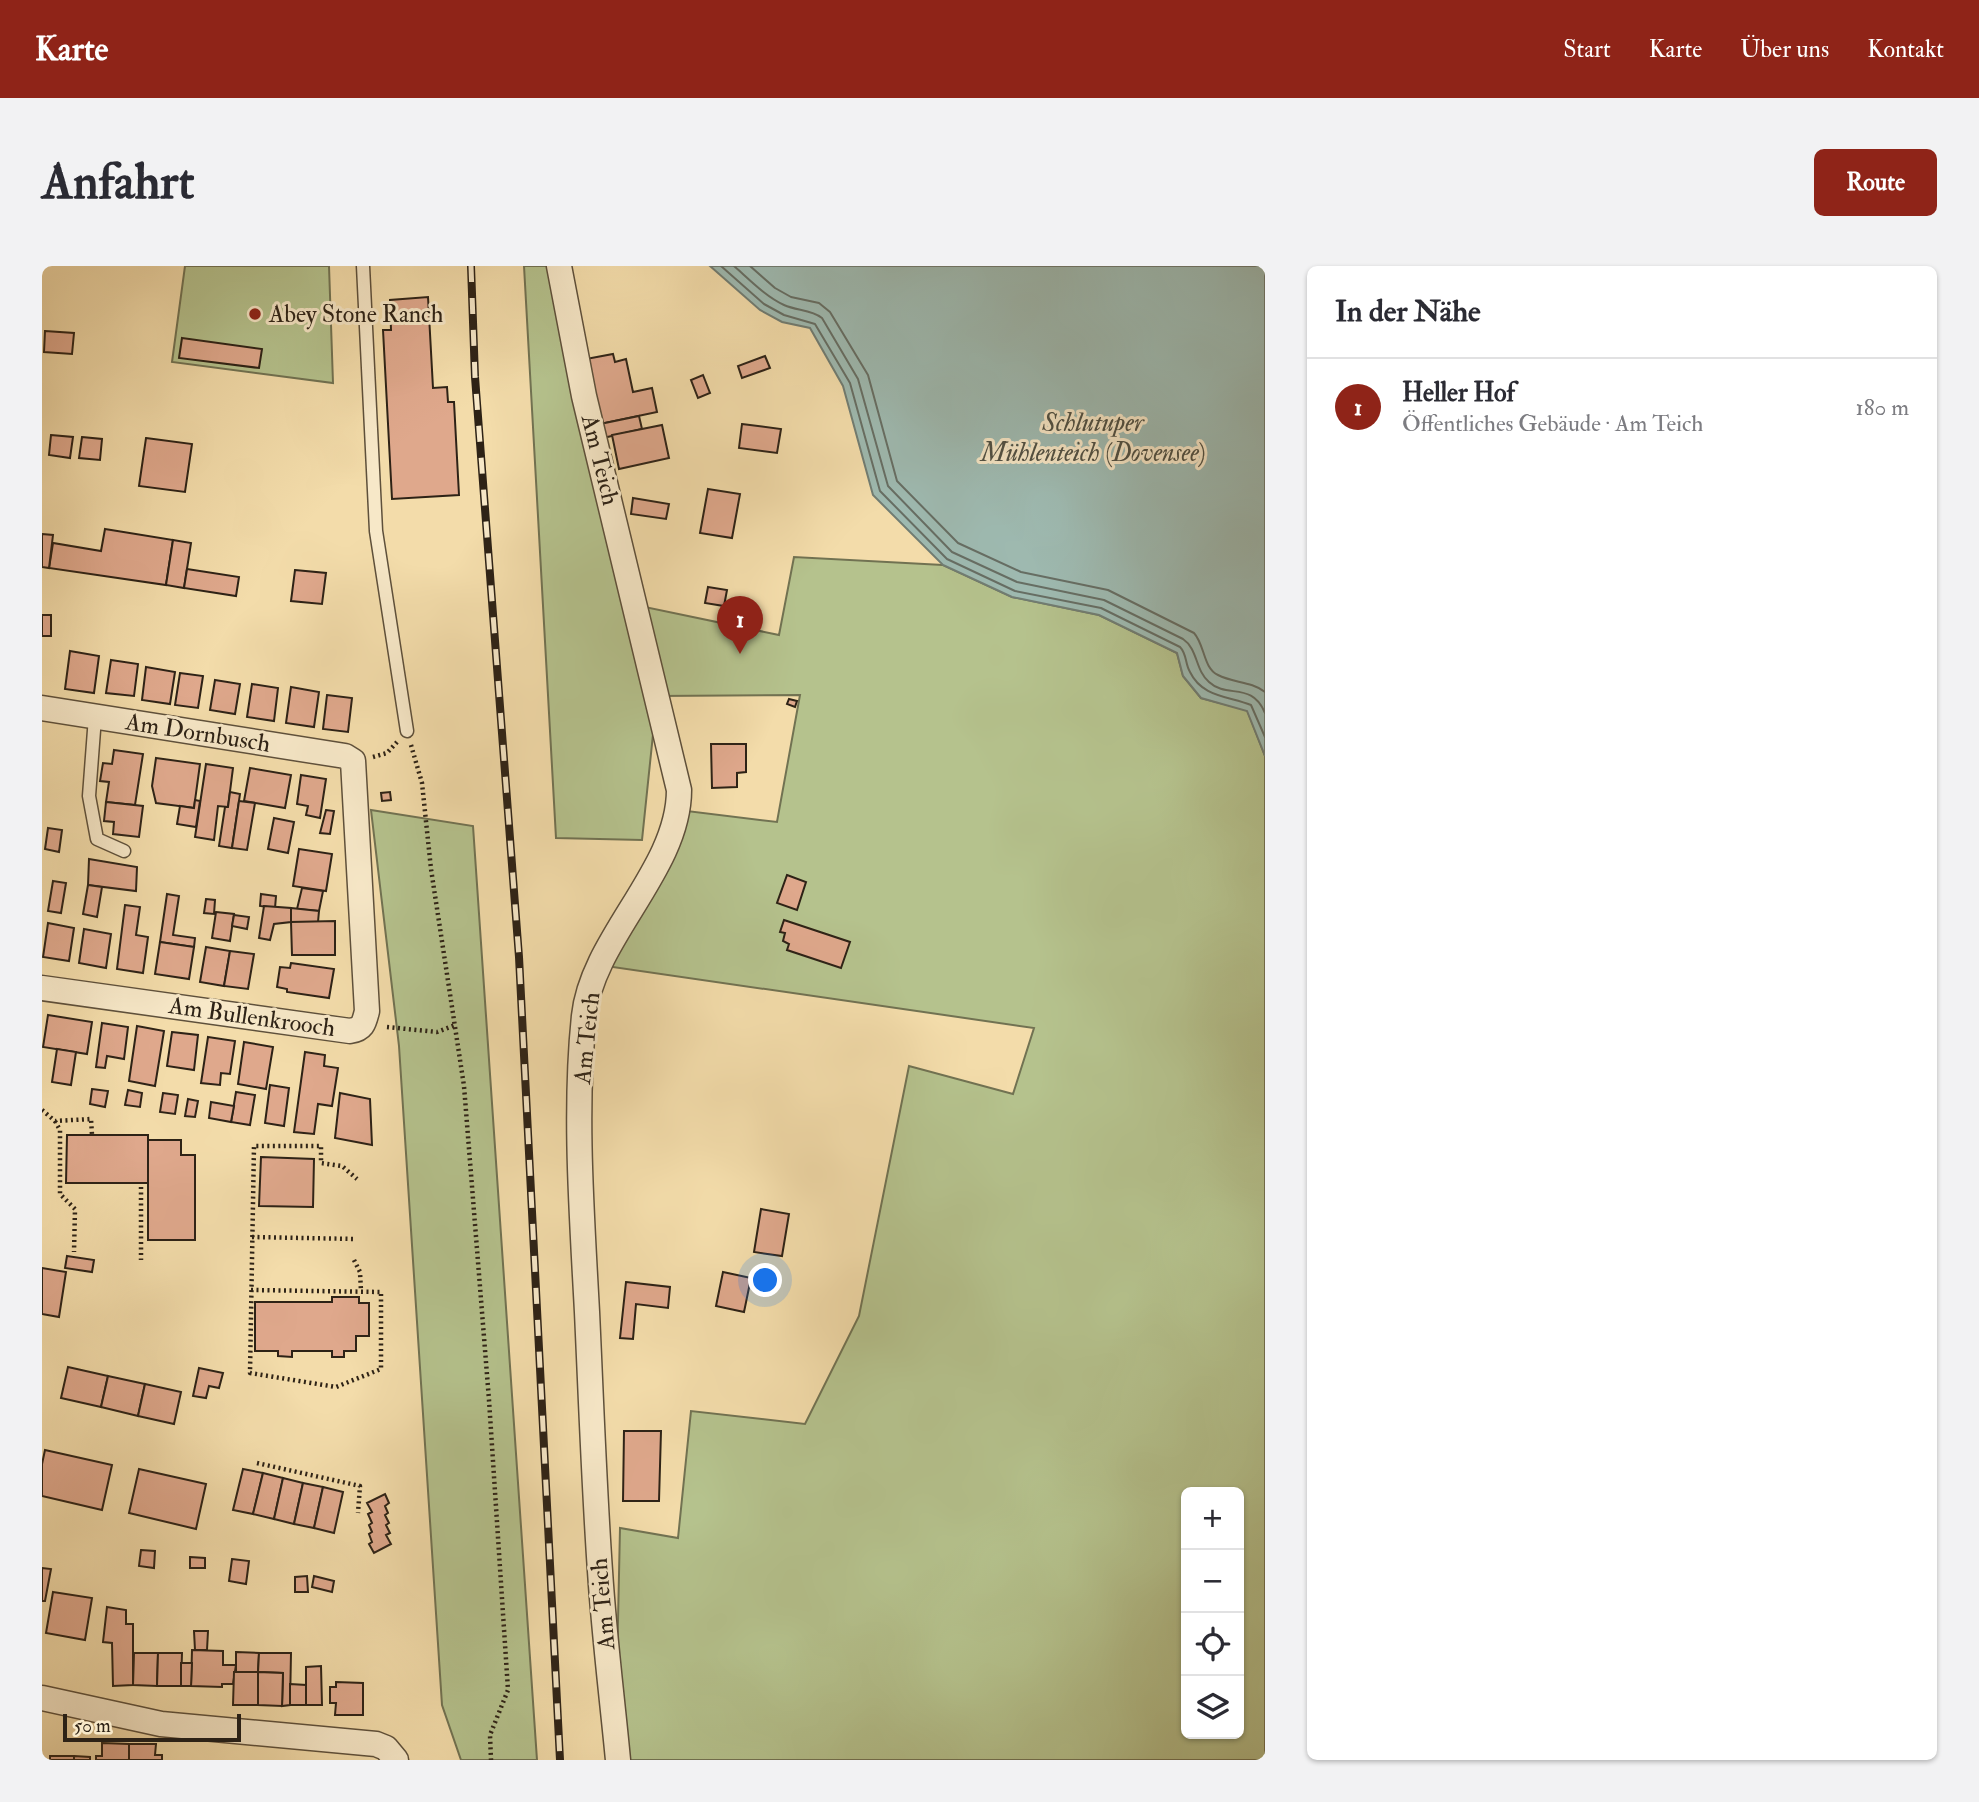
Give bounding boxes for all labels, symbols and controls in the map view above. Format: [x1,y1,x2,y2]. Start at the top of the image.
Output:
text: Karte [35,29,108,70]
text: Start [1563,34,1611,65]
text: Karte [1649,34,1702,65]
text: Über uns [1740,34,1829,65]
text: Kontakt [1867,34,1944,65]
button: Route [1814,149,1937,216]
text: Anfahrt [42,152,194,213]
text: In der Nähe [1335,293,1480,330]
place label: Abey Stone Ranch [268,299,444,330]
marker: Abey Stone Ranch [247,306,263,322]
text: Heller Hof [1402,377,1515,409]
text: 1 [1354,393,1362,422]
text: 180 m [1856,393,1909,422]
water label: Schlutuper Mühlenteich (Dovensee) [979,407,1205,469]
text: Öffentliches Gebäude · Am Teich [1402,409,1703,438]
street label: Am Teich [574,411,626,509]
pin: 1 [717,596,763,654]
street label: Am Dornbusch [123,706,273,760]
street label: Am Bullenkrooch [166,990,337,1044]
street label: Am Teich [567,990,607,1086]
your location [748,1263,782,1297]
map controls [1181,1487,1244,1739]
button: + [1181,1487,1244,1550]
button: − [1181,1550,1244,1613]
street label: Am Teich [584,1556,623,1652]
button: locate [1181,1613,1244,1676]
button: layers [1181,1676,1244,1739]
scale bar [63,1711,242,1743]
text: 50 m [74,1714,111,1738]

